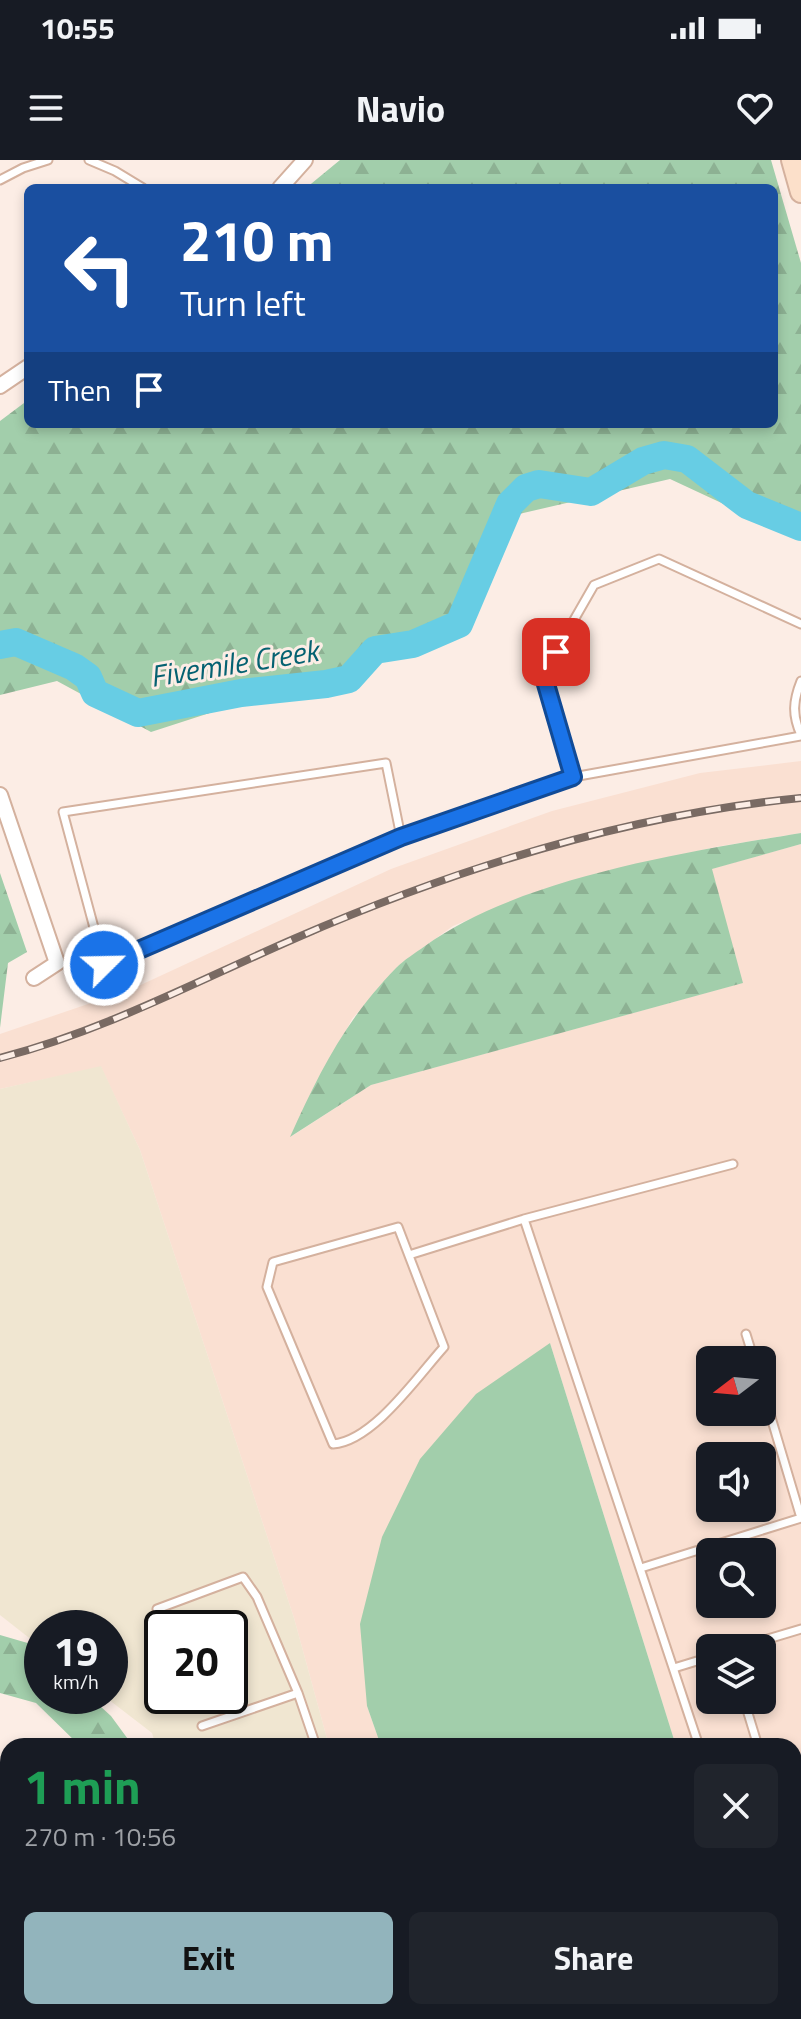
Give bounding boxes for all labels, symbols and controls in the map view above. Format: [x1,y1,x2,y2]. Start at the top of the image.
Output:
text: 10:55 [40,5,115,51]
text: Navio [356,81,445,136]
icon: menu [24,86,68,130]
icon: heart [733,86,777,130]
text: 210 m [180,198,333,283]
icon: left [48,216,152,320]
text: Turn left [180,275,306,330]
text: Then [48,367,111,413]
icon: arrive [127,368,171,412]
pin [522,618,590,686]
water label: Fivemile Creek [147,626,325,699]
icon: arrive [534,630,578,674]
position arrow [62,923,146,1007]
north arrow [696,1346,776,1426]
map controls [696,1346,776,1714]
button: sound [696,1442,776,1522]
button: search [696,1538,776,1618]
speed limit sign: 20 [144,1610,248,1714]
text: 19 [54,1621,98,1682]
button: layers [696,1634,776,1714]
text: km/h [53,1666,99,1697]
text: 1 min [24,1750,141,1823]
button: close [694,1764,778,1848]
text: 270 m · 10:56 [24,1817,176,1856]
button: Exit [24,1912,393,2004]
button: Share [409,1912,778,2004]

